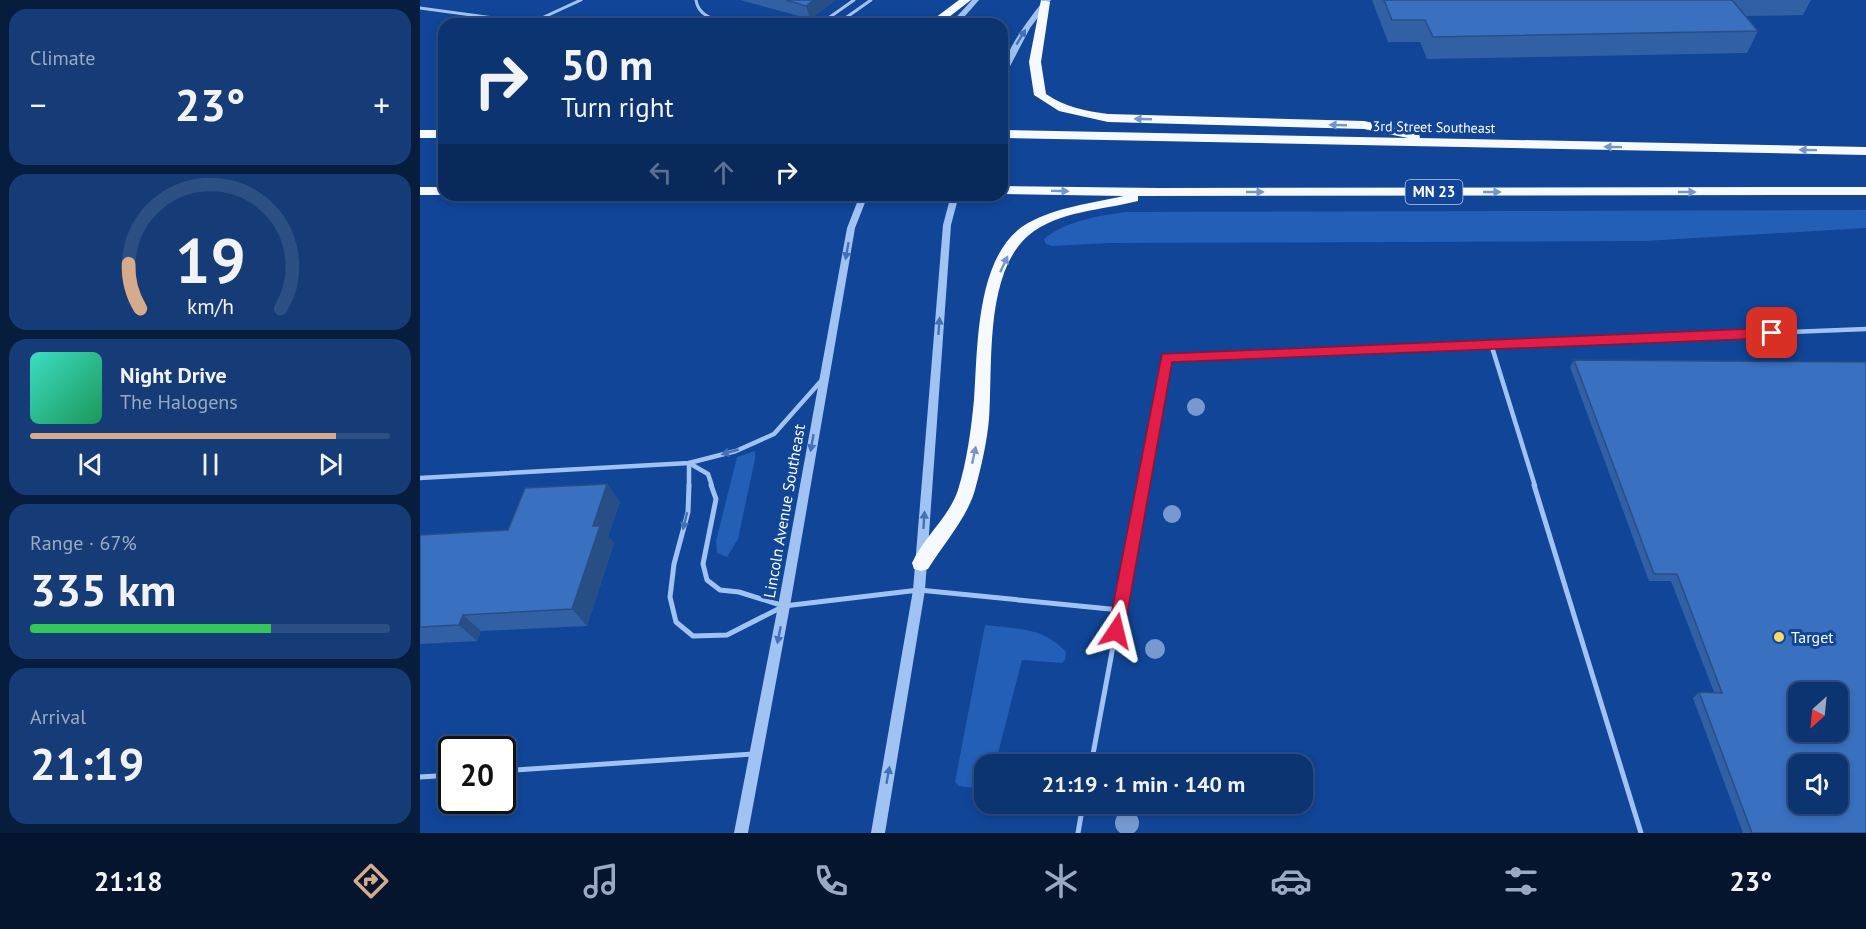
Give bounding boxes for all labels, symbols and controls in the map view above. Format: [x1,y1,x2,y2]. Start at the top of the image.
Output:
one-way arrow [1016,28,1026,45]
text: 50 m [561,37,653,92]
icon: right [462,42,540,120]
text: Climate [30,45,96,71]
text: 23° [175,75,245,133]
text: − [30,83,47,126]
text: + [373,83,390,126]
text: Turn right [561,90,674,124]
one-way arrow [1133,115,1152,124]
street label: 3rd Street Southeast [1372,117,1496,137]
one-way arrow [1328,120,1347,129]
one-way arrow [1603,142,1622,152]
one-way arrow [1798,145,1817,155]
icon: left [644,156,677,189]
icon: ahead [707,156,740,189]
icon: right [770,156,803,189]
road number: MN 23 [1406,180,1462,204]
one-way arrow [1051,186,1070,195]
one-way arrow [1246,187,1265,197]
one-way arrow [1483,187,1502,197]
one-way arrow [1678,187,1697,197]
text: 19 [175,219,245,300]
one-way arrow [842,241,851,260]
one-way arrow [998,255,1008,273]
text: km/h [186,292,233,320]
pin [1746,307,1797,358]
one-way arrow [935,316,944,335]
icon: arrive [1755,316,1788,349]
text: Night Drive [120,361,227,389]
text: The Halogens [120,389,238,415]
street label: Lincoln Avenue Southeast [759,422,809,600]
one-way arrow [808,433,817,452]
one-way arrow [970,445,979,464]
icon: previous [74,448,107,481]
icon: pause [194,448,227,481]
icon: next [314,448,347,481]
one-way arrow [721,448,739,457]
one-way arrow [919,511,929,530]
one-way arrow [680,512,690,530]
text: Range · 67% [30,530,137,556]
text: 335 km [30,560,176,618]
position arrow [1084,599,1148,663]
one-way arrow [774,625,783,644]
place label: Target [1791,627,1834,647]
marker: Target [1772,630,1786,644]
north arrow [1788,682,1848,742]
map controls [1788,682,1848,814]
text: Arrival [30,704,86,730]
text: 21:19 [30,734,144,792]
speed limit sign: 20 [438,736,516,814]
button: sound [1788,754,1848,814]
one-way arrow [883,766,892,785]
text: 21:19 · 1 min · 140 m [1042,770,1245,798]
icon: directions [350,860,392,902]
icon: music [580,860,622,902]
icon: phone [810,860,852,902]
icon: climate [1040,860,1082,902]
icon: car [1270,860,1312,902]
icon: filters [1500,860,1542,902]
text: 21:18 [94,864,162,898]
text: 23° [1730,864,1772,898]

